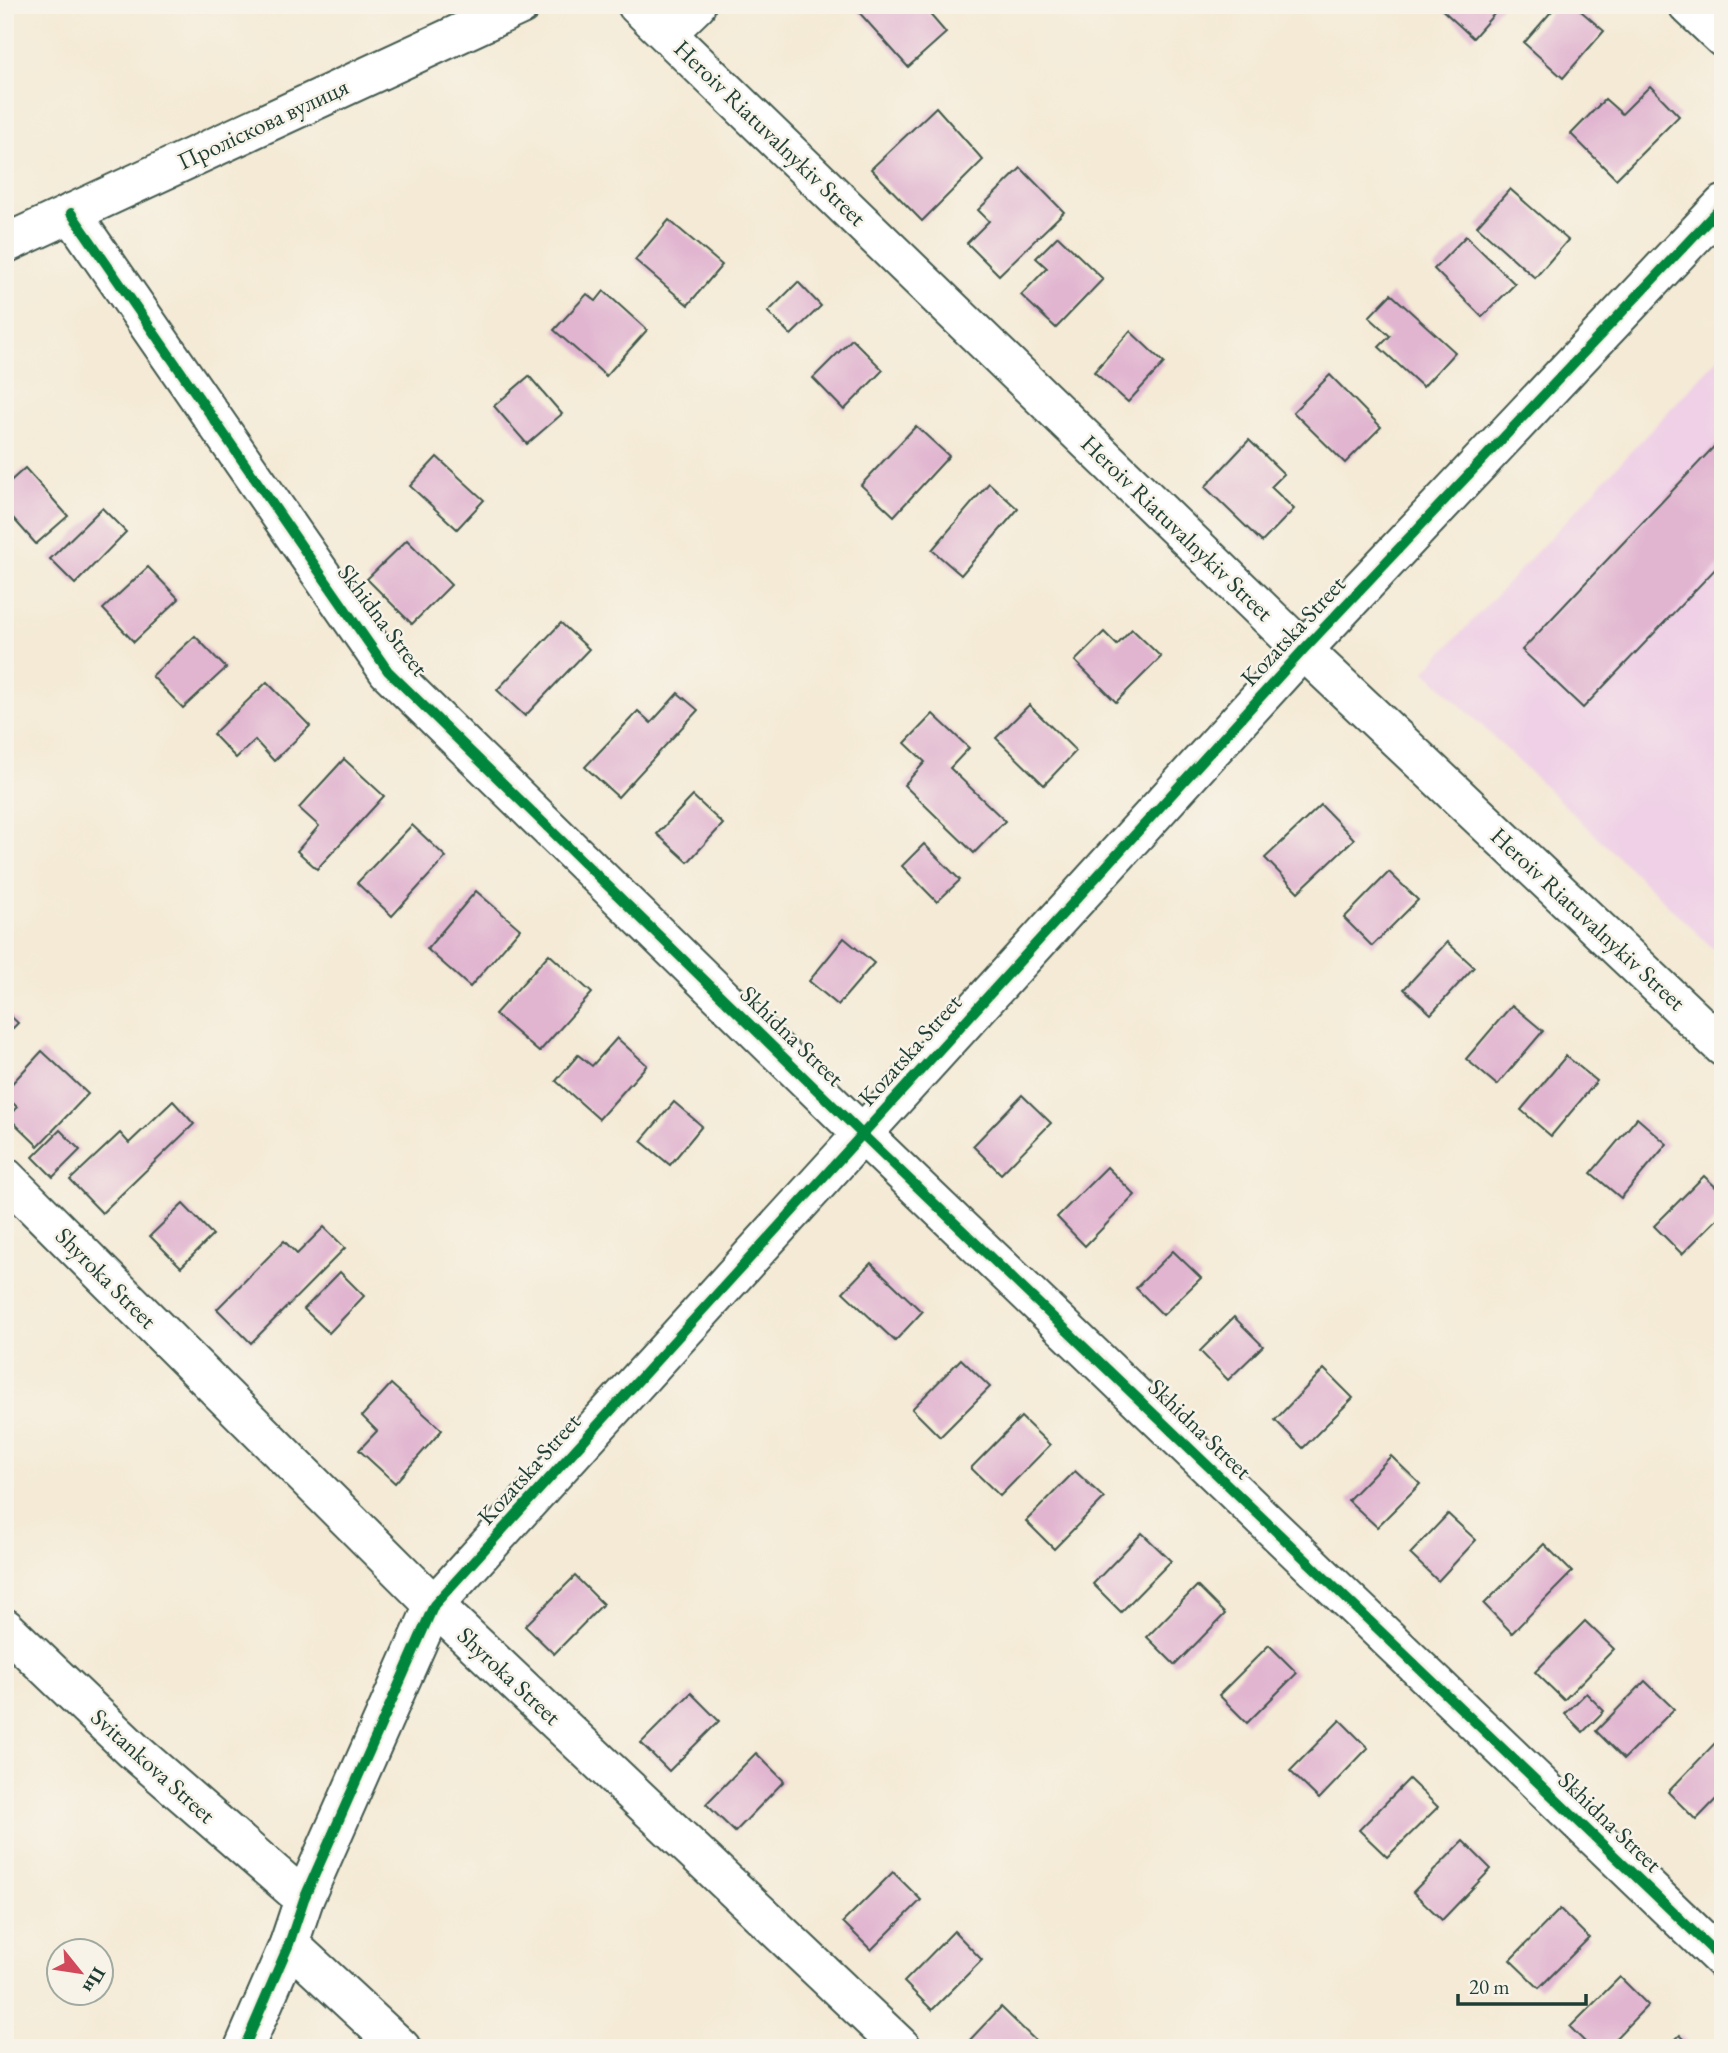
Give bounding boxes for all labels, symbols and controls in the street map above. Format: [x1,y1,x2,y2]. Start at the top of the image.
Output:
street label: Heroiv Riatuvalnykiv Street [668,33,873,233]
street label: Проліскова вулиця [172,70,353,177]
street label: Heroiv Riatuvalnykiv Street [1075,428,1280,628]
street label: Skhidna Street [331,557,436,682]
street label: Kozatska Street [1234,569,1352,692]
street label: Heroiv Riatuvalnykiv Street [1484,820,1693,1017]
street label: Skhidna Street [734,978,851,1093]
street label: Kozatska Street [851,987,968,1112]
street label: Shyroka Street [49,1220,164,1335]
street label: Skhidna Street [1142,1371,1259,1486]
street label: Kozatska Street [470,1406,587,1531]
street label: Shyroka Street [451,1620,568,1732]
street label: Svitankova Street [84,1701,223,1830]
street label: Skhidna Street [1552,1764,1669,1879]
north arrow [46,1938,116,2008]
scale bar [1458,1962,1586,2006]
text: Пн [77,1963,112,1998]
text: 20 m [1469,1973,1510,2000]

